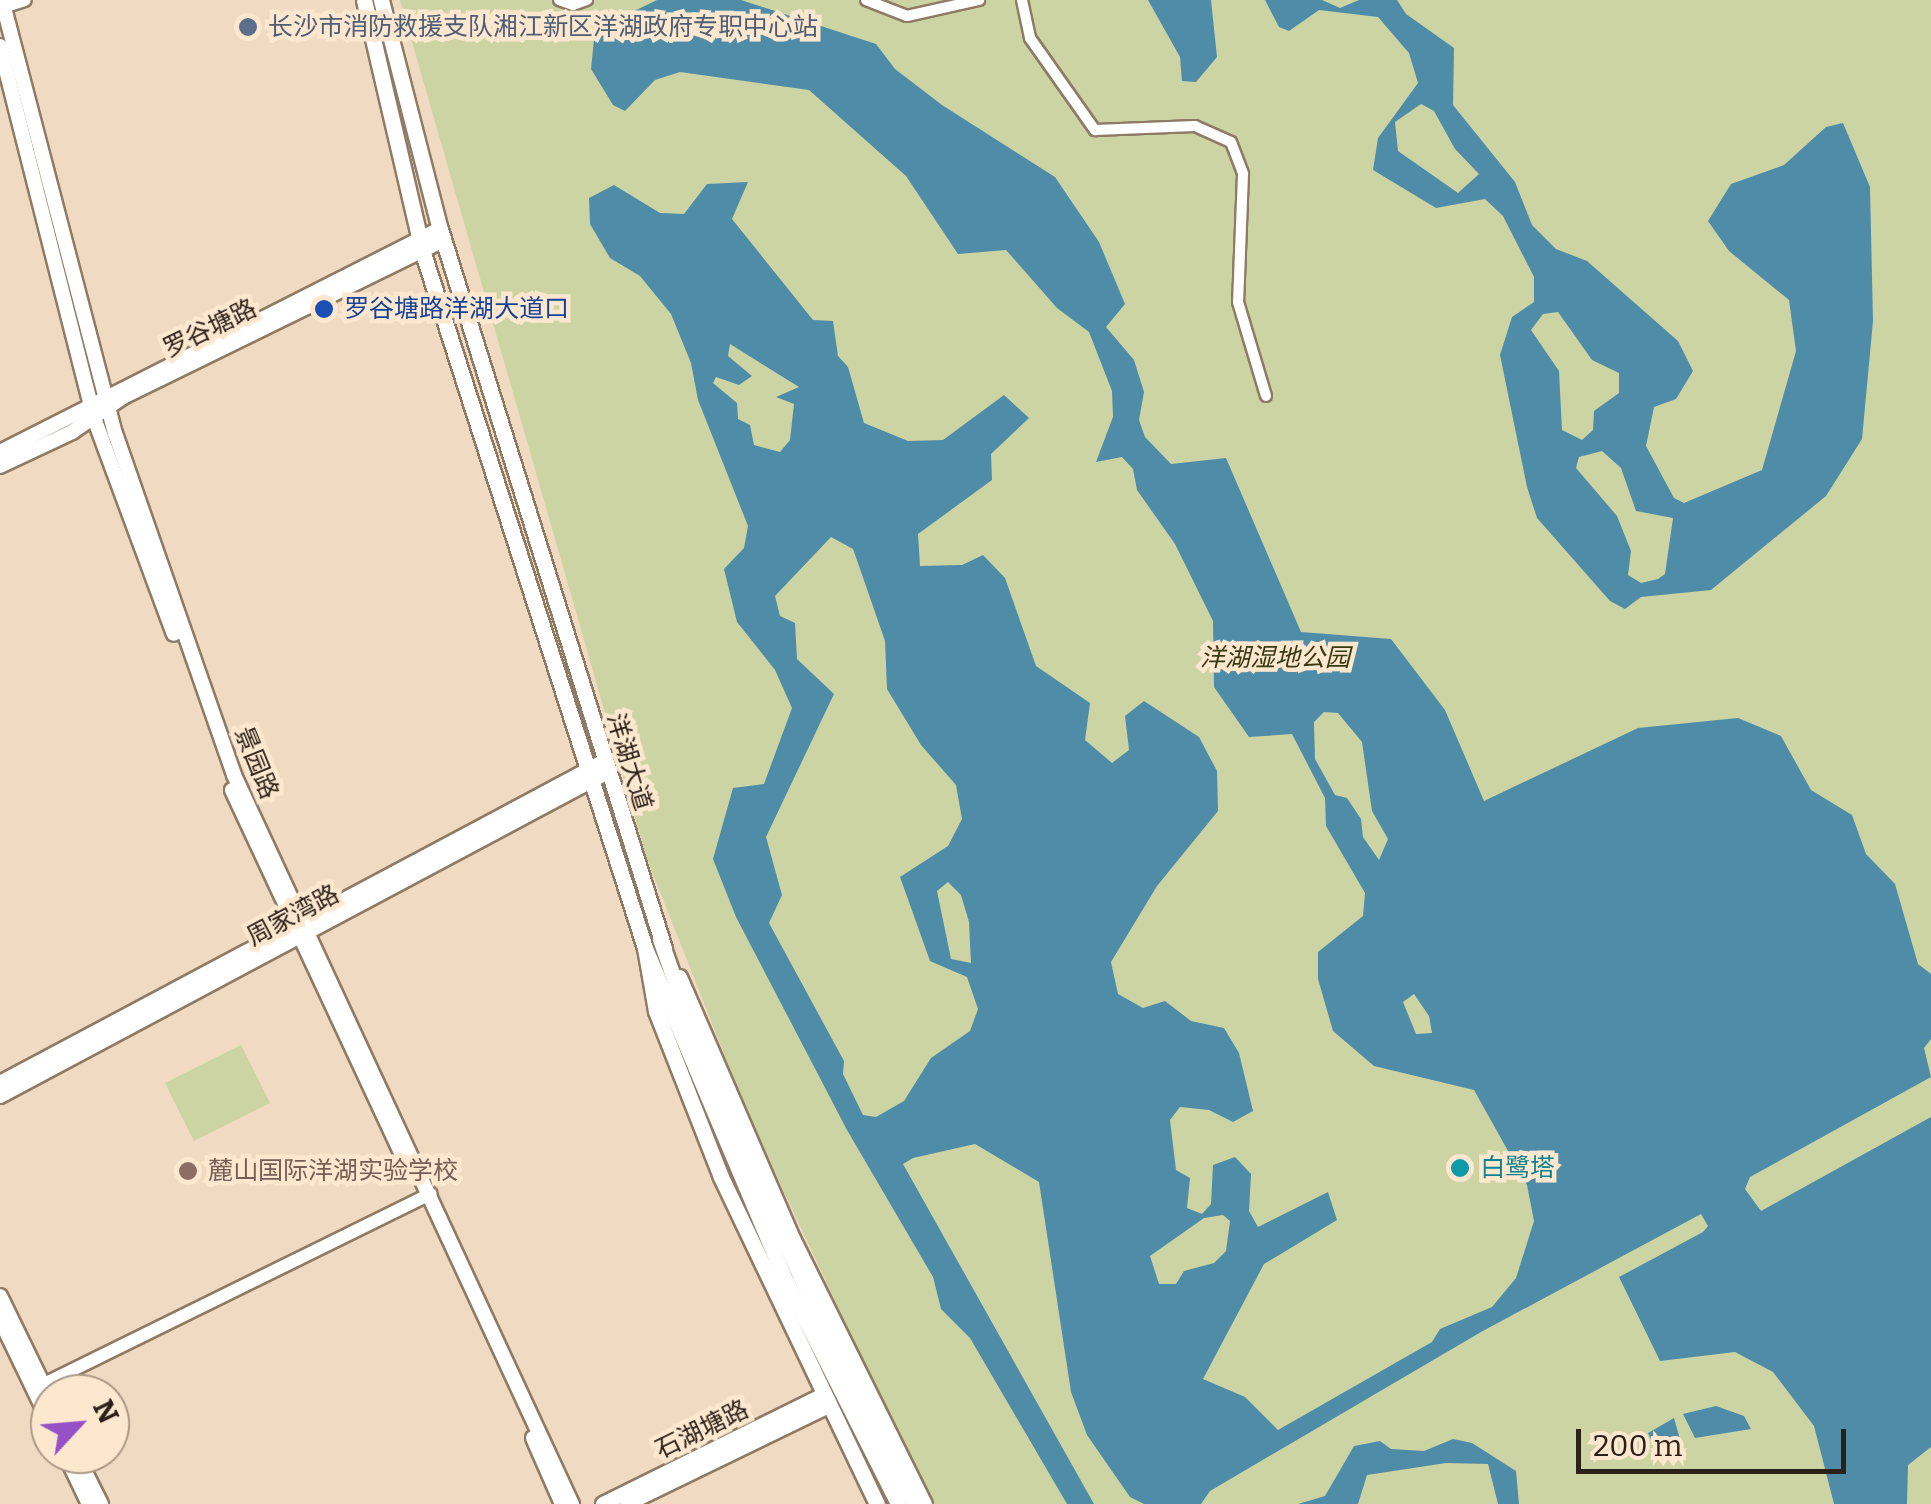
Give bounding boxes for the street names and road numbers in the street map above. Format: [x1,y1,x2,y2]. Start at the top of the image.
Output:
street label: 罗谷塘路 [158,294,262,364]
street label: 洋湖大道 [600,710,658,814]
street label: 景园路 [228,723,284,803]
street label: 周家湾路 [242,879,344,953]
street label: 石湖塘路 [650,1395,754,1465]

